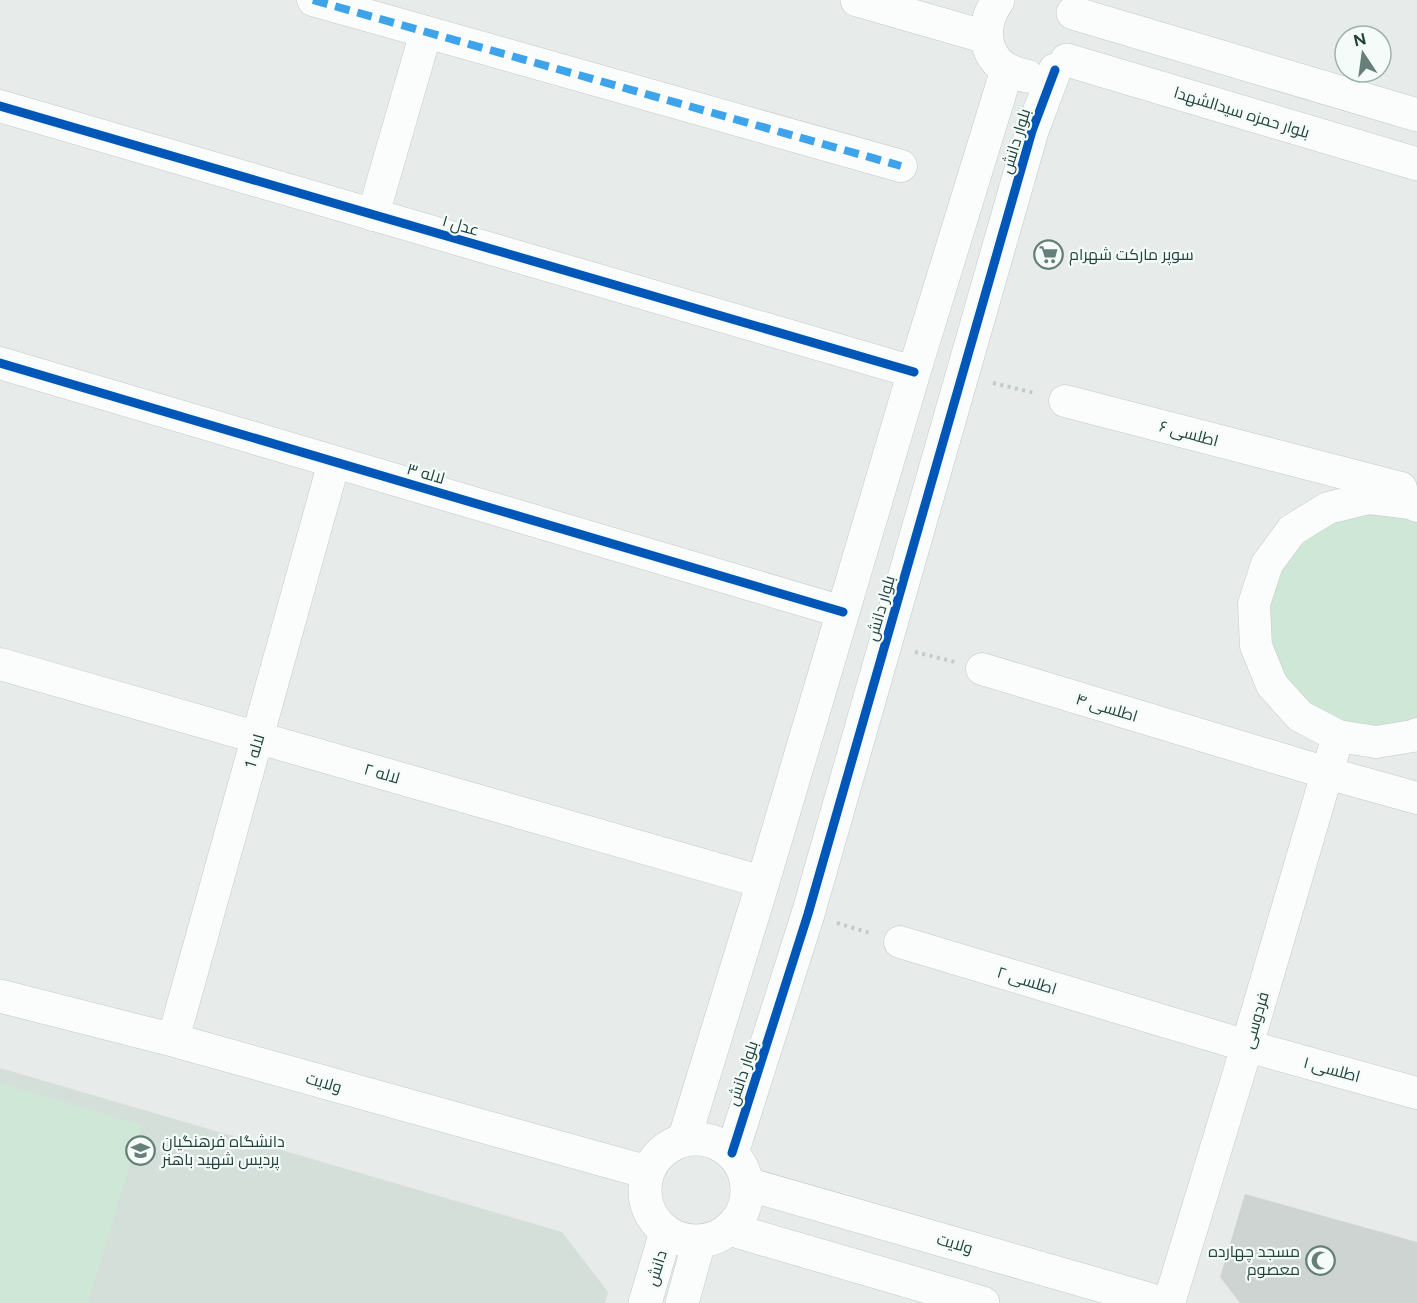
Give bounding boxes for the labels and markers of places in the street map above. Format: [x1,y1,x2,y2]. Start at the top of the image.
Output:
supermarket icon: سوپر مارکت شهرام [1032,238,1064,270]
place label: سوپر مارکت شهرام [1069,245,1194,266]
place label: دانشگاه فرهنگیان پردیس شهید باهنر [161,1132,285,1171]
school or university icon: دانشگاه فرهنگیان پردیس شهید باهنر [125,1134,157,1166]
place label: مسجد چهارده معصوم [1208,1242,1300,1281]
mosque icon: مسجد چهارده معصوم [1305,1244,1337,1276]

